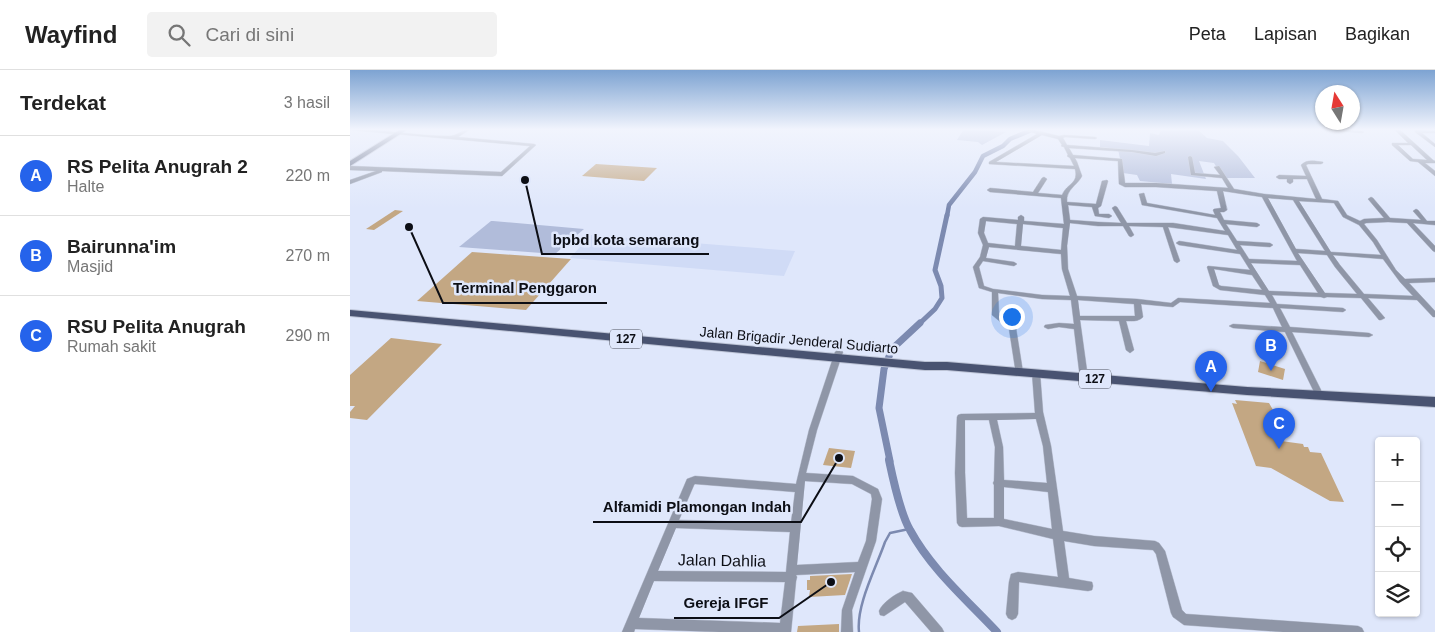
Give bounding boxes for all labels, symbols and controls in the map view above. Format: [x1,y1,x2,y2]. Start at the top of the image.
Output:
search box [147,12,497,57]
text: Wayfind [25,21,117,48]
icon: search [165,21,193,49]
text: Cari di sini [205,24,294,45]
text: Peta [1189,24,1226,44]
text: Lapisan [1254,24,1317,44]
text: Bagikan [1345,24,1410,44]
north arrow [1315,85,1360,130]
text: Terdekat [20,91,106,114]
text: 3 hasil [284,94,330,111]
text: RS Pelita Anugrah 2 [67,156,248,177]
text: A [30,167,42,184]
text: 220 m [286,167,330,184]
text: Halte [67,178,104,195]
callout: bpbd kota semarang [542,224,709,254]
text: bpbd kota semarang [553,231,699,248]
text: Bairunna'im [67,236,176,257]
text: B [30,247,42,264]
text: 270 m [286,247,330,264]
text: Masjid [67,258,113,275]
callout: Terminal Penggaron [443,273,607,303]
text: Terminal Penggaron [453,279,597,296]
your location [999,304,1025,330]
text: RSU Pelita Anugrah [67,316,246,337]
street label: Jalan Brigadir Jenderal Sudiarto [699,323,899,357]
text: C [30,327,42,344]
text: 290 m [286,327,330,344]
road number: 127 [610,330,642,348]
pin: B [1255,330,1287,371]
text: Rumah sakit [67,338,156,355]
pin: A [1195,351,1227,392]
road number: 127 [1079,370,1111,388]
pin: C [1263,408,1295,449]
map controls [1375,437,1420,617]
button: + [1375,437,1420,482]
button: − [1375,482,1420,527]
callout: Alfamidi Plamongan Indah [593,492,801,522]
text: Alfamidi Plamongan Indah [603,498,791,515]
button: locate [1375,527,1420,572]
street label: Jalan Dahlia [678,551,766,570]
button: layers [1375,572,1420,617]
callout: Gereja IFGF [674,588,779,618]
text: Gereja IFGF [683,594,769,611]

